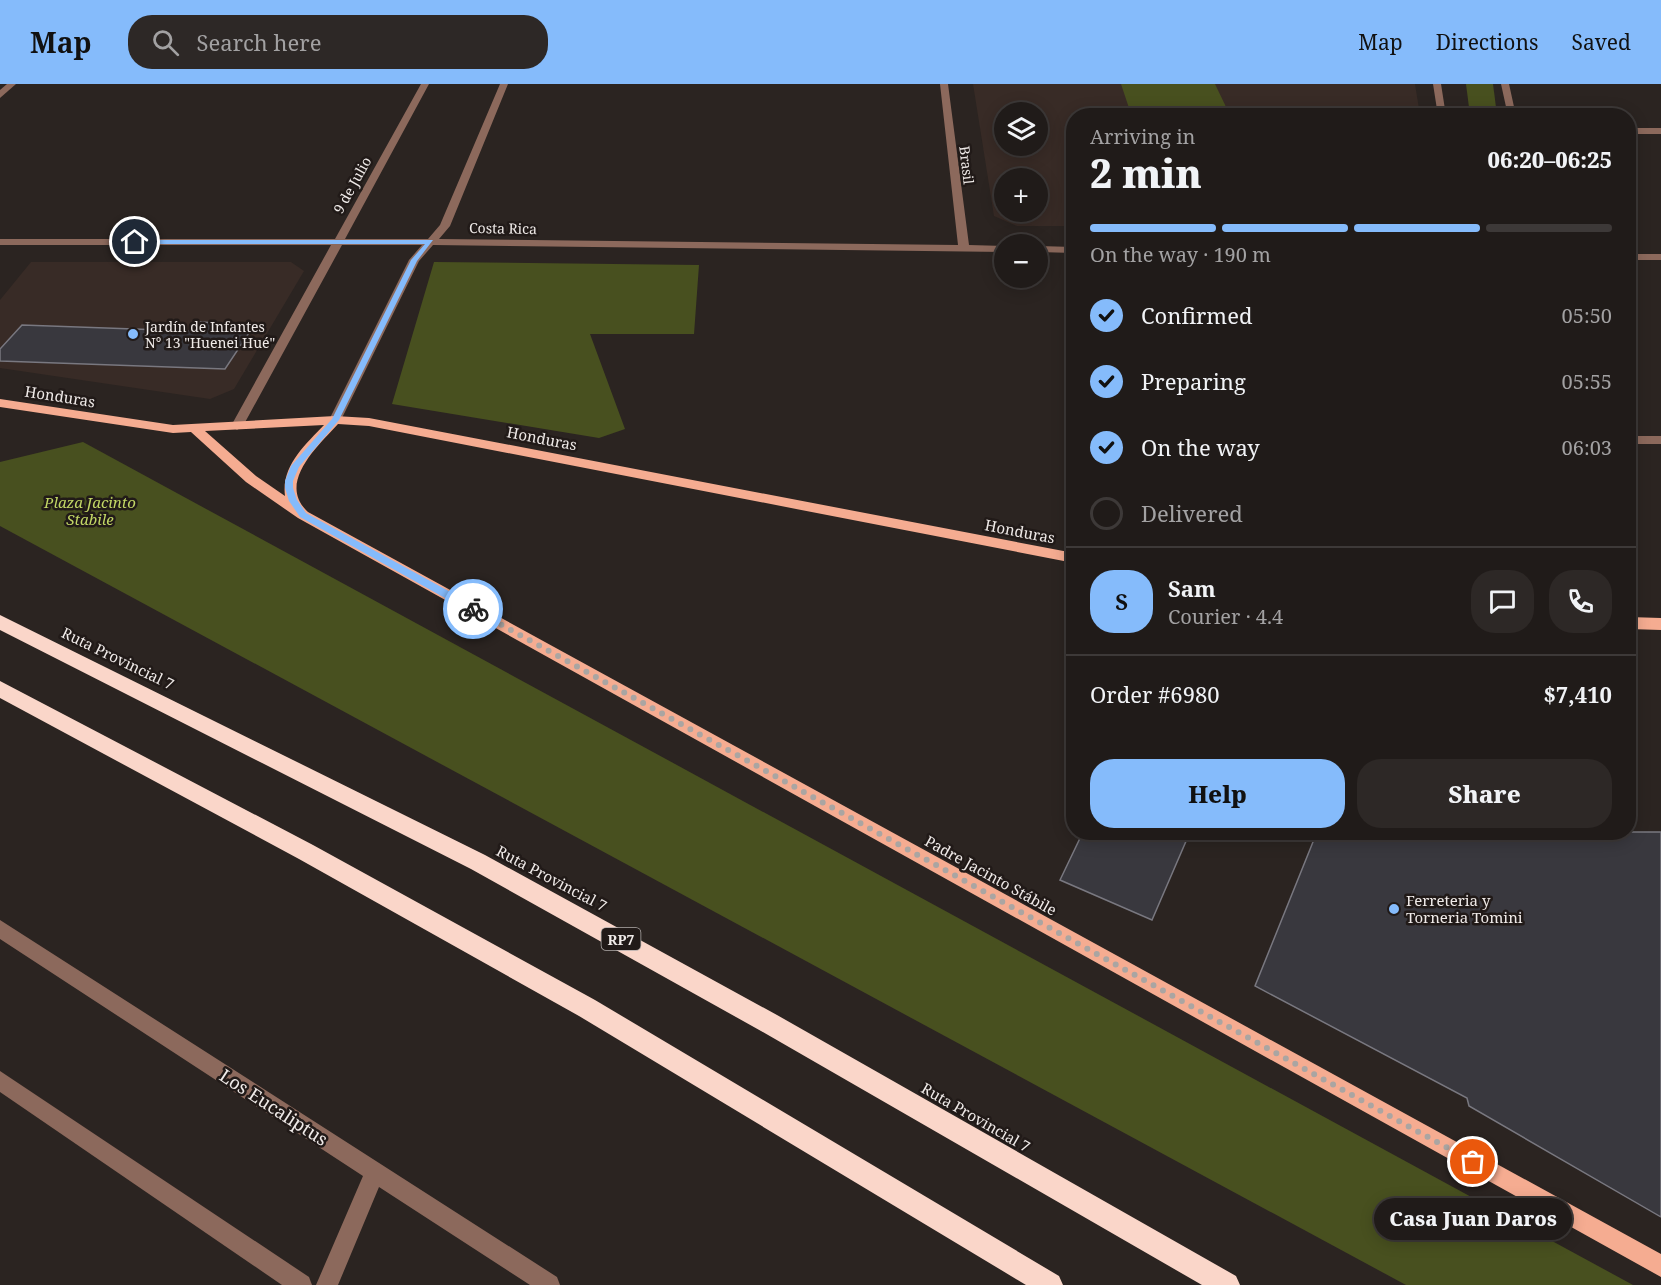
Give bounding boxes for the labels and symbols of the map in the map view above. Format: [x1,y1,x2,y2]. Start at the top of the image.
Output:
street label: Brasil [955,145,979,186]
street label: 9 de Julio [329,153,375,217]
pin [109,216,160,267]
street label: Costa Rica [469,218,537,238]
place label: Jardín de Infantes N° 13 "Huenei Hué" [144,317,275,352]
marker: Jardín de Infantes N° 13 "Huenei Hué" [126,327,140,341]
street label: Honduras [23,381,97,411]
street label: Honduras [505,421,579,455]
park label: Plaza Jacinto Stabile [43,492,136,529]
street label: Honduras [983,514,1057,548]
courier [443,579,503,639]
street label: Ruta Provincial 7 [59,622,177,694]
street label: Padre Jacinto Stábile [922,830,1060,920]
street label: Ruta Provincial 7 [493,840,611,916]
place label: Ferreteria y Torneria Tomini [1406,890,1523,927]
marker: Ferreteria y Torneria Tomini [1387,902,1401,916]
road number: RP7 [602,928,640,950]
street label: Los Eucaliptus [215,1063,333,1151]
street label: Ruta Provincial 7 [918,1078,1034,1156]
pin [1447,1136,1498,1187]
callout: Casa Juan Daros [1374,1198,1572,1240]

